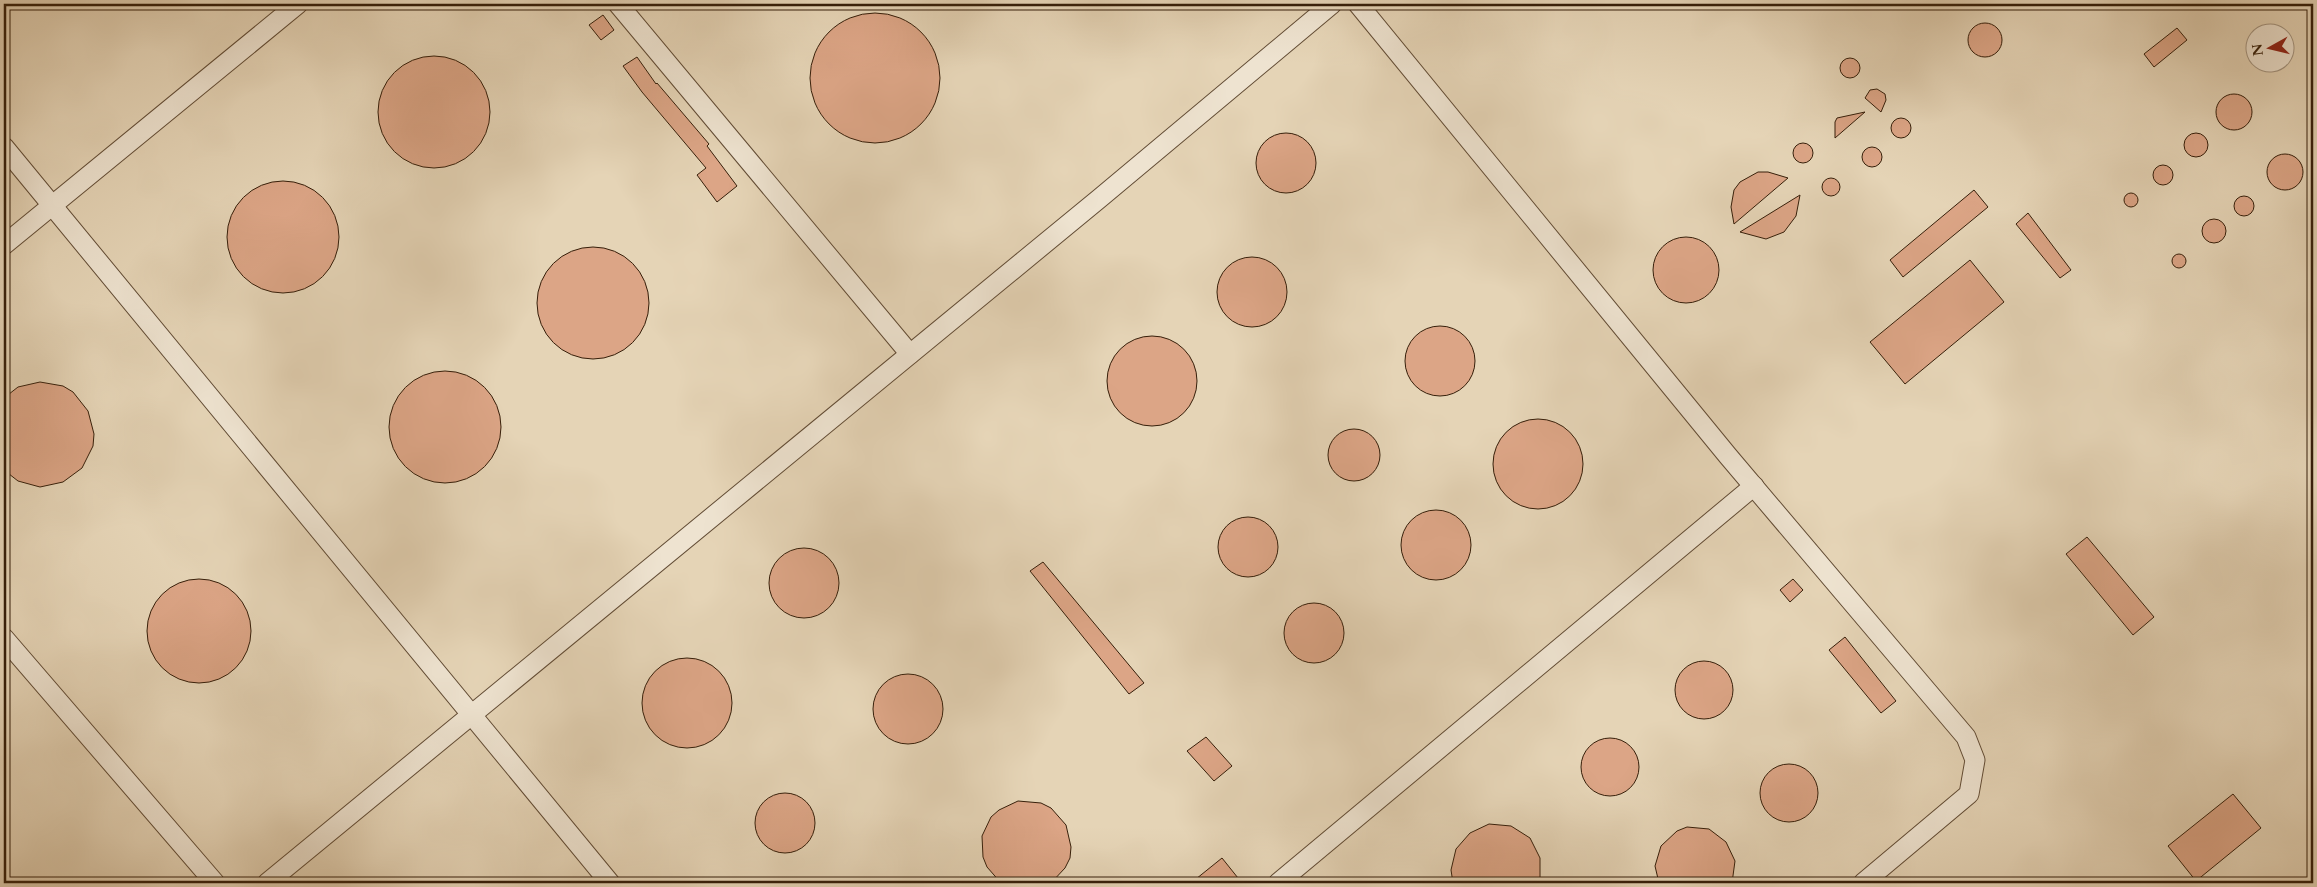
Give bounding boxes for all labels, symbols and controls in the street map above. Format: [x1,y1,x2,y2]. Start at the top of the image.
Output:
north arrow [2244,22,2294,72]
text: N [2247,42,2268,57]

